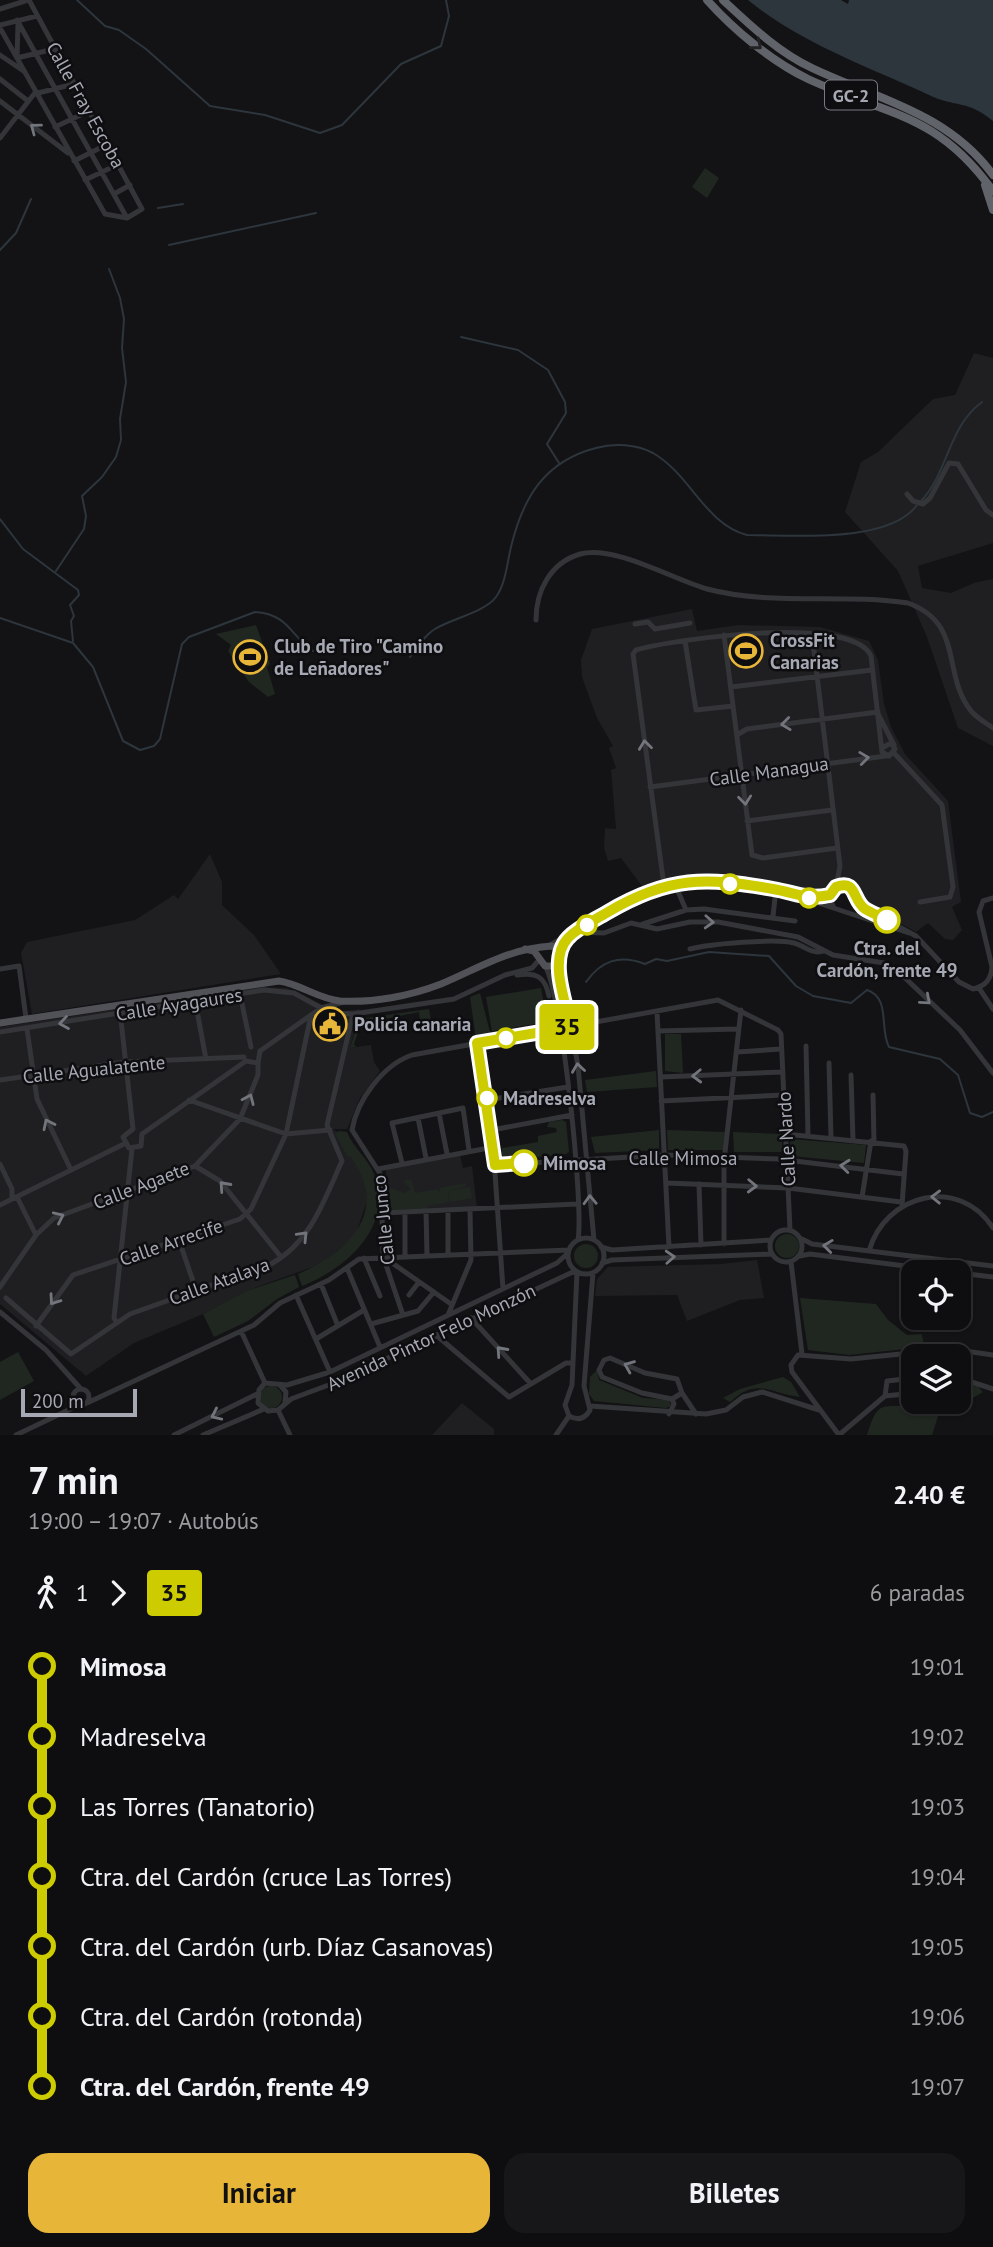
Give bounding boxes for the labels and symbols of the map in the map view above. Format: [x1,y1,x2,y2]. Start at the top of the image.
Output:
one-way arrow [750,37,762,50]
street label: Calle Fray Escoba [41,38,131,172]
road number: GC-2 [825,80,877,110]
one-way arrow [31,124,43,137]
place label: CrossFit Canarias [770,628,839,674]
sports icon: CrossFit Canarias [727,632,765,670]
place label: Club de Tiro "Camino de Leñadores" [274,634,443,680]
sports icon: Club de Tiro "Camino de Leñadores" [231,638,269,676]
one-way arrow [780,716,792,731]
one-way arrow [637,739,652,751]
street label: Calle Managua [708,751,830,791]
one-way arrow [858,751,869,766]
one-way arrow [737,794,752,805]
unlabelled marker [720,874,740,894]
unlabelled marker [799,888,819,908]
marker: Ctra. del Cardón, frente 49 [874,907,900,933]
one-way arrow [704,914,715,929]
unlabelled marker [577,915,597,935]
place label: Ctra. del Cardón, frente 49 [817,936,957,982]
street label: Calle Ayagaures [114,982,244,1026]
one-way arrow [918,992,931,1004]
line badge: 35 [536,1004,598,1050]
public building icon: Policía canaria [311,1005,349,1043]
place label: Policía canaria [354,1012,471,1036]
one-way arrow [58,1015,70,1030]
unlabelled marker [496,1028,516,1048]
street label: Calle Agualatente [22,1050,166,1088]
one-way arrow [570,1062,585,1074]
one-way arrow [691,1068,702,1083]
place label: Madreselva [503,1086,596,1110]
marker: Madreselva [477,1088,497,1108]
street label: Calle Nardo [772,1091,800,1187]
one-way arrow [241,1094,255,1106]
one-way arrow [42,1119,56,1131]
street label: Calle Mimosa [629,1146,737,1170]
marker: Mimosa [511,1150,537,1176]
place label: Mimosa [543,1151,606,1175]
street label: Calle Agaete [89,1156,193,1214]
one-way arrow [839,1159,851,1174]
street label: Calle Junco [366,1174,400,1266]
one-way arrow [747,1179,758,1194]
one-way arrow [220,1182,232,1195]
one-way arrow [930,1189,941,1205]
one-way arrow [582,1194,597,1205]
one-way arrow [52,1212,64,1226]
street label: Calle Arrecife [116,1213,226,1271]
one-way arrow [295,1231,308,1244]
one-way arrow [822,1238,834,1253]
one-way arrow [665,1250,676,1265]
street label: Calle Atalaya [166,1252,272,1310]
street label: Avenida Pintor Felo Monzón [323,1278,539,1396]
one-way arrow [50,1292,62,1305]
one-way arrow [497,1346,509,1359]
one-way arrow [624,1360,636,1374]
scale bar [21,1386,136,1418]
one-way arrow [211,1407,223,1421]

